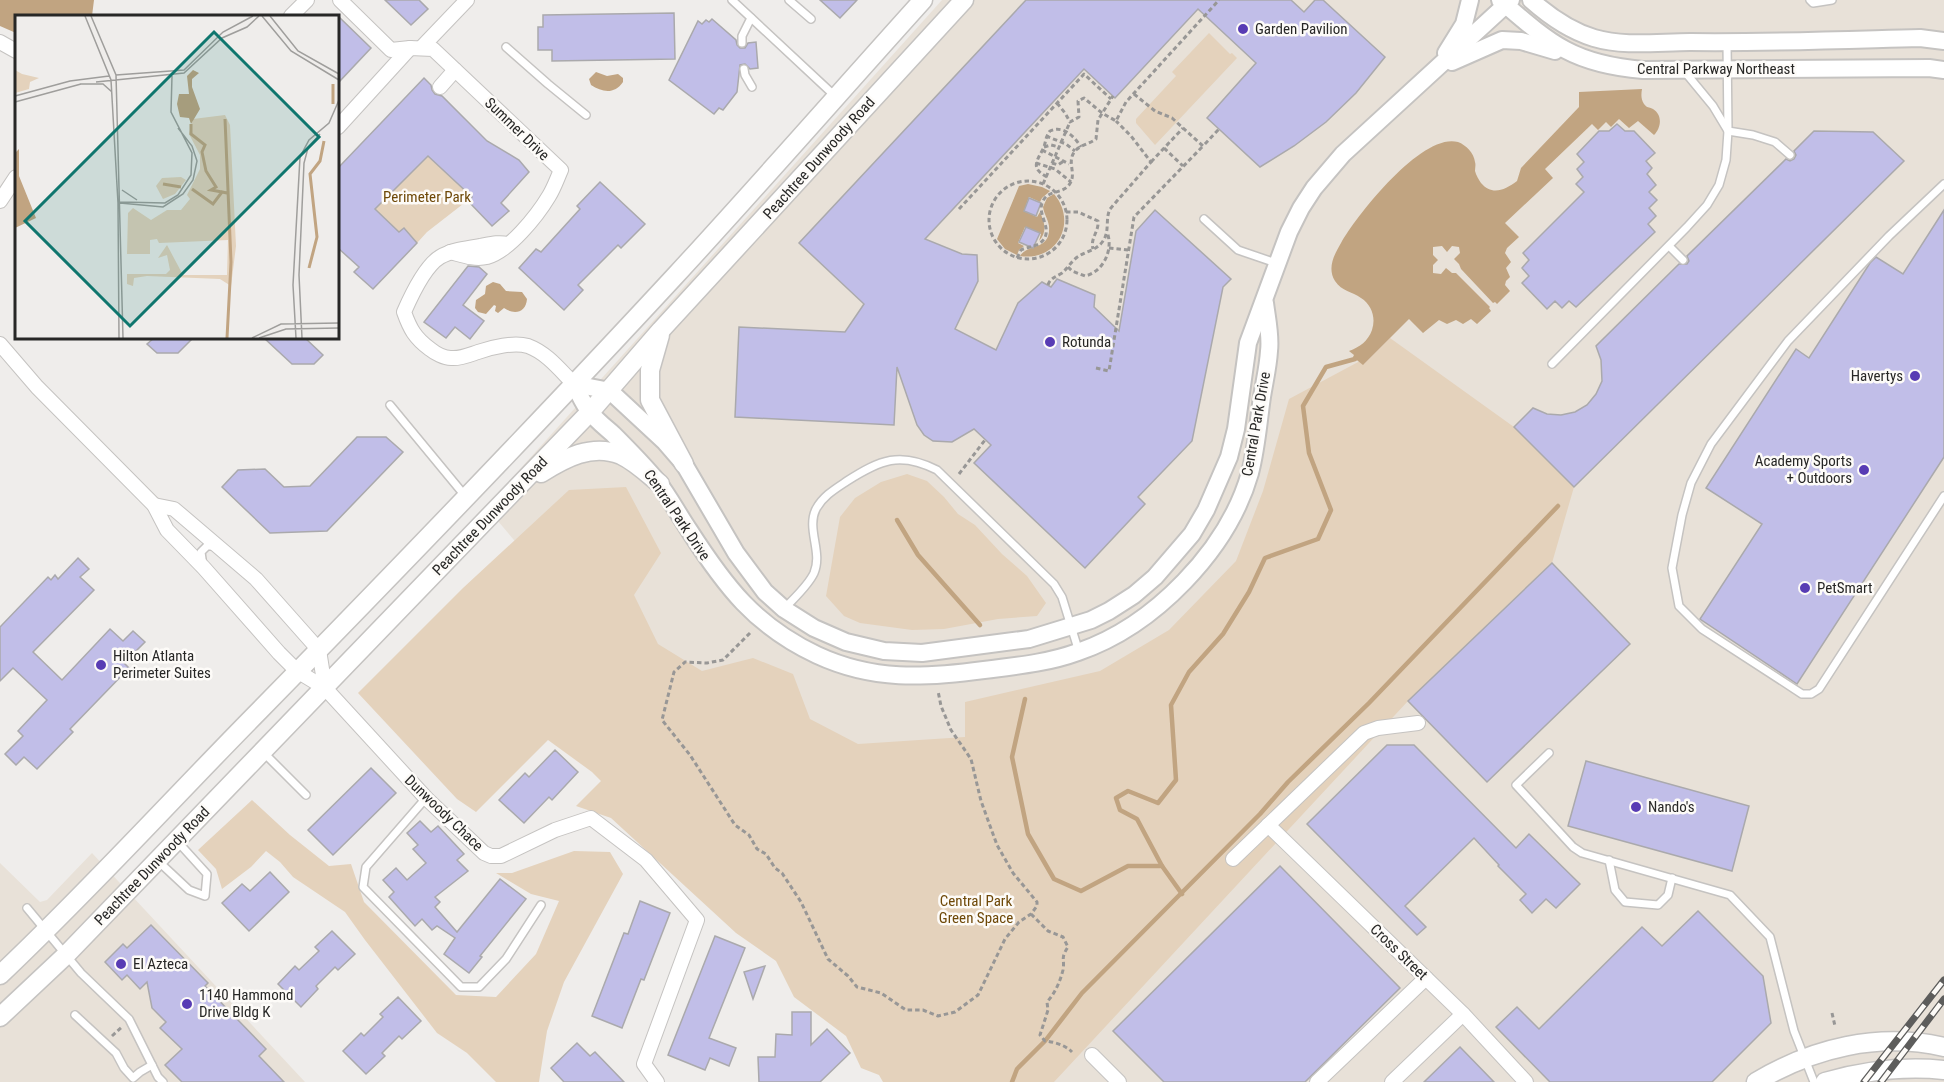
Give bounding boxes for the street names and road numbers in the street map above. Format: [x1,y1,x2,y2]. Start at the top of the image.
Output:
street label: Central Parkway Northeast [1637,60,1795,78]
street label: Peachtree Dunwoody Road [759,93,879,223]
street label: Summer Drive [481,94,553,164]
street label: Central Park Drive [1238,370,1274,478]
street label: Peachtree Dunwoody Road [429,453,551,579]
street label: Central Park Drive [640,466,714,564]
street label: Dunwoody Chace [401,771,487,855]
street label: Peachtree Dunwoody Road [91,803,213,929]
street label: Cross Street [1367,920,1431,984]

